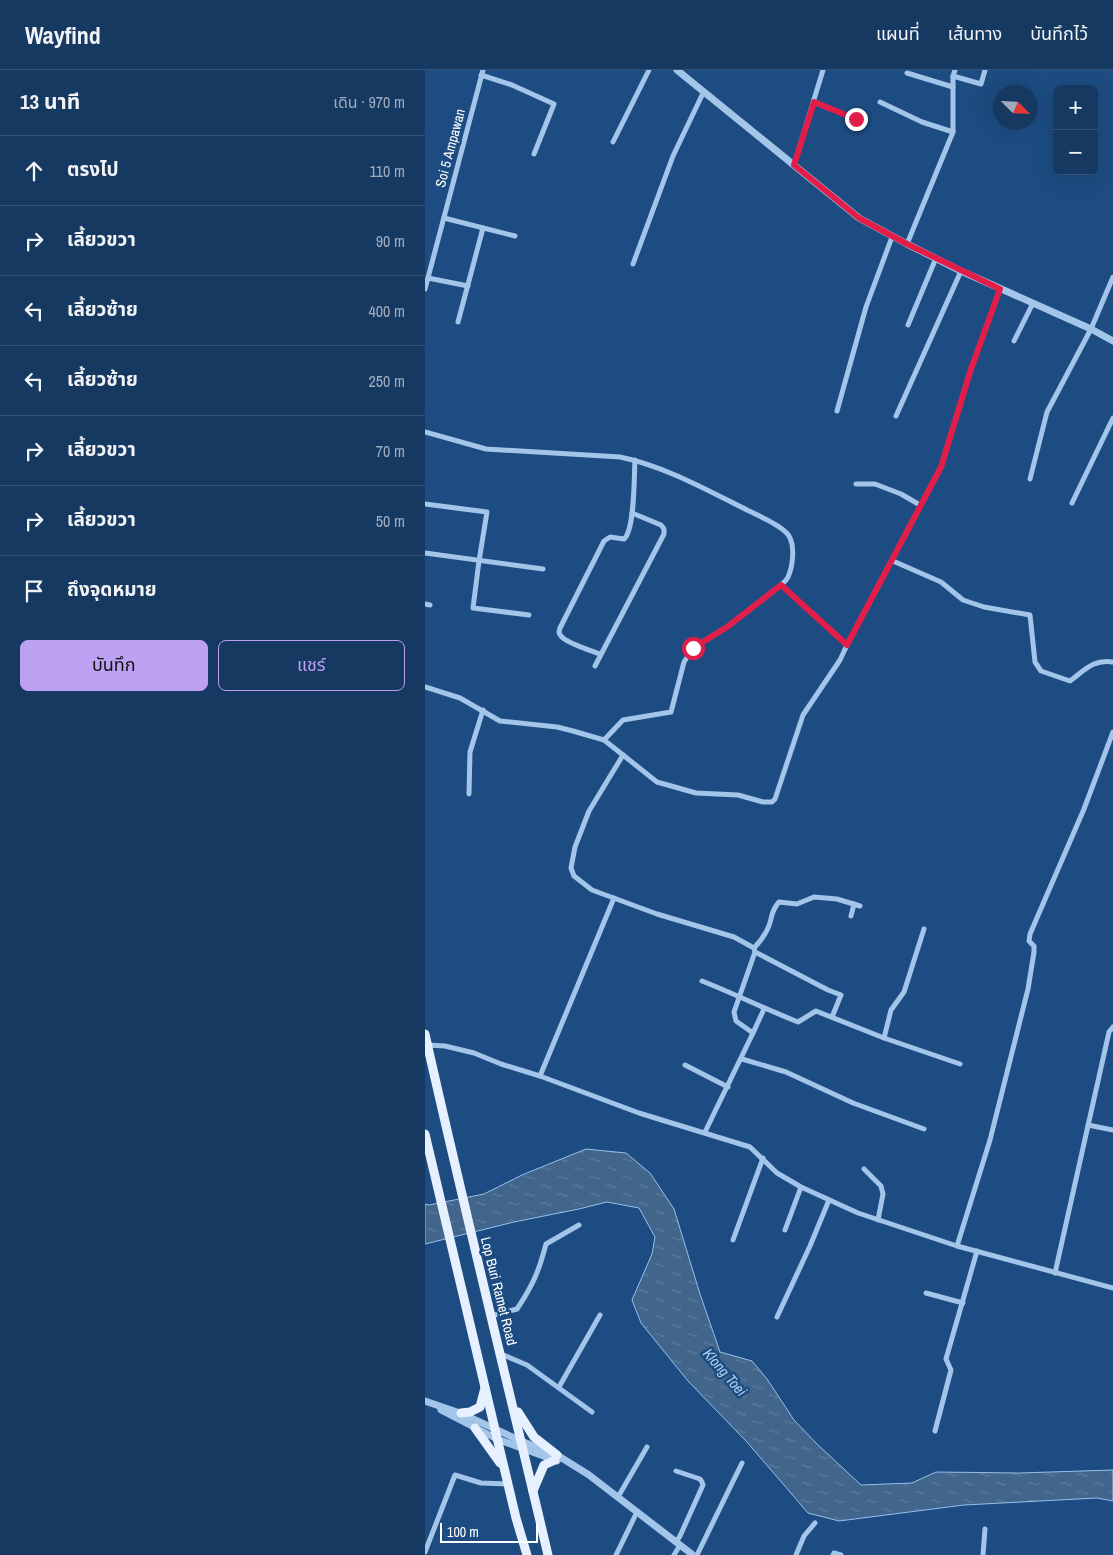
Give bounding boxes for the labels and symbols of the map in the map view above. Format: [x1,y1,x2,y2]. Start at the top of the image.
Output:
north arrow [993,85,1038,130]
street label: Soi 5 Ampawan [431,107,469,189]
route end [845,108,868,131]
route start [682,637,705,660]
street label: Lop Buri Ramet Road [477,1235,521,1347]
water label: Klong Toei [698,1343,752,1401]
scale bar [440,1520,537,1543]

